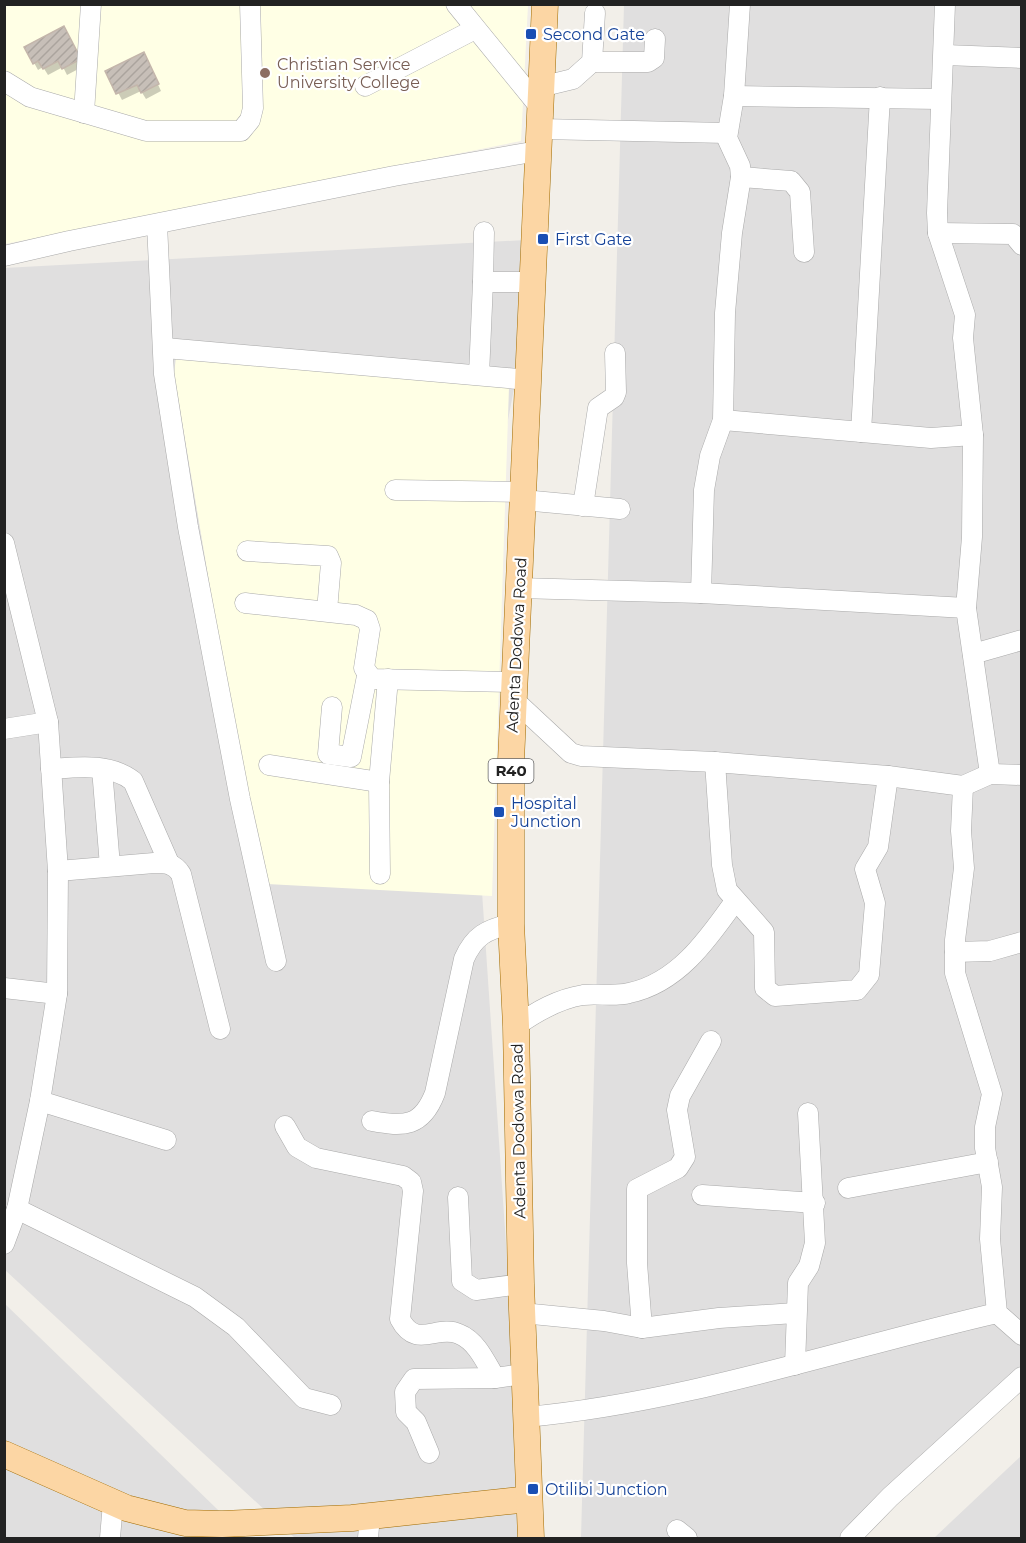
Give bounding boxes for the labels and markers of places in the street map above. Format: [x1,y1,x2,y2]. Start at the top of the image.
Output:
place label: Second Gate [543,25,645,44]
marker: Second Gate [524,27,538,41]
place label: Christian Service University College [277,55,420,92]
marker: Christian Service University College [258,66,272,80]
place label: First Gate [555,230,632,249]
marker: First Gate [536,232,550,246]
place label: Hospital Junction [510,794,581,831]
marker: Hospital Junction [492,805,506,819]
place label: Otilibi Junction [545,1480,668,1499]
marker: Otilibi Junction [526,1482,540,1496]

